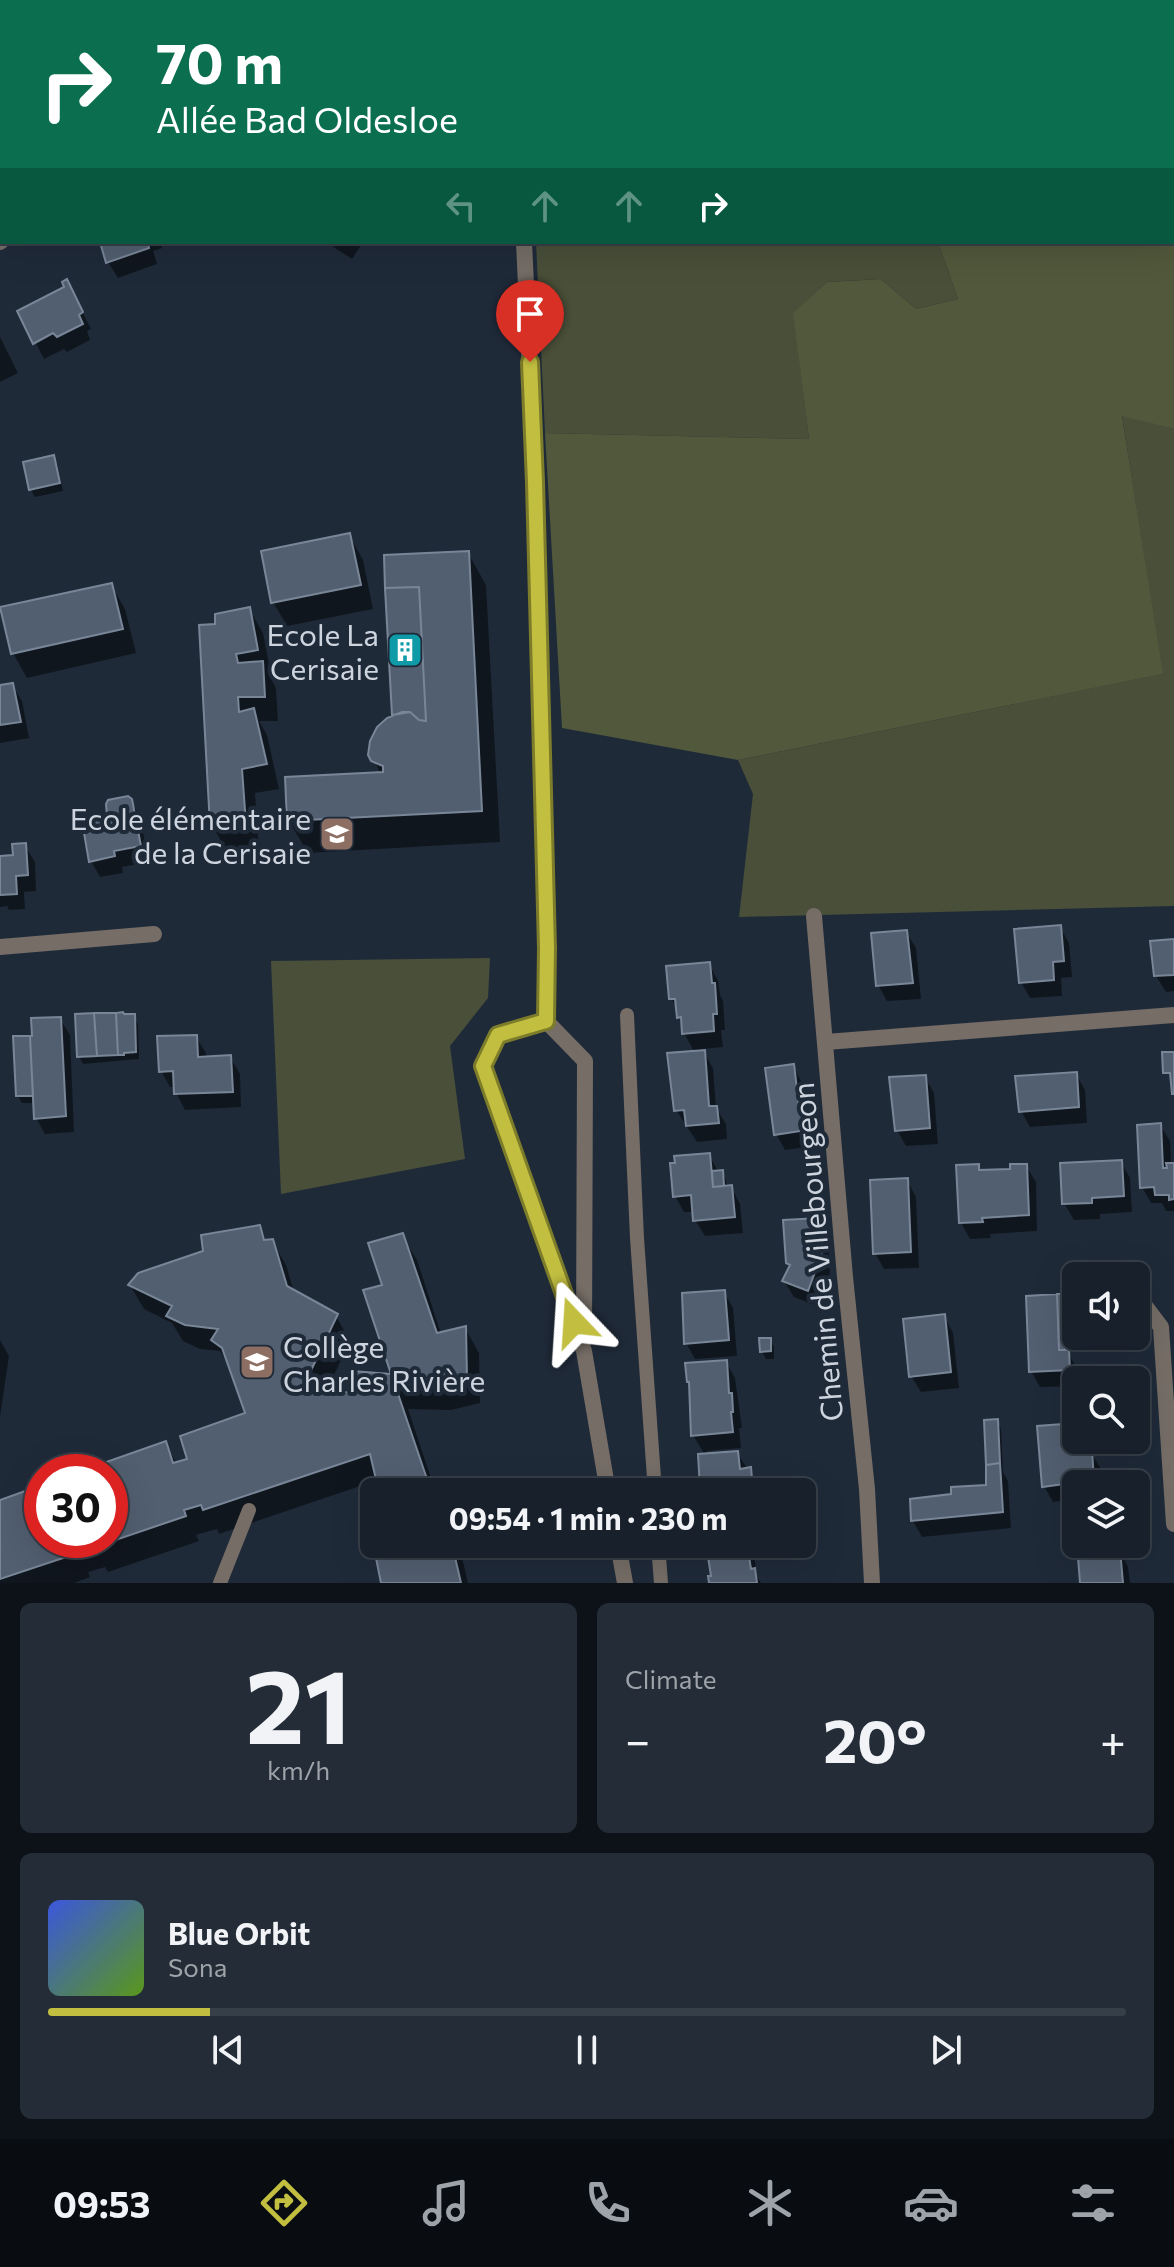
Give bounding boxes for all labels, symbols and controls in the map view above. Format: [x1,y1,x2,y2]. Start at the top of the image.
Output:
text: 70 m [156,27,283,96]
icon: right [24,32,128,136]
text: Allée Bad Oldesloe [156,96,458,140]
icon: left [439,184,483,228]
icon: ahead [523,184,567,228]
icon: ahead [607,184,651,228]
icon: right [691,184,735,228]
pin [496,280,564,362]
icon: arrive [508,292,552,336]
place label: Ecole La Cerisaie [266,615,379,686]
building icon: Ecole La Cerisaie [386,631,424,669]
place label: Ecole élémentaire de la Cerisaie [70,799,311,870]
school or university icon: Ecole élémentaire de la Cerisaie [318,815,356,853]
street label: Chemin de Villebourgeon [783,1081,849,1423]
map controls [1062,1262,1150,1558]
button: sound [1062,1262,1150,1350]
position arrow [532,1280,616,1364]
place label: Collège Charles Rivière [283,1327,485,1398]
school or university icon: Collège Charles Rivière [238,1343,276,1381]
button: search [1062,1366,1150,1454]
speed limit sign: 30 [24,1454,128,1558]
button: layers [1062,1470,1150,1558]
text: 09:54 · 1 min · 230 m [449,1499,727,1536]
text: 21 [245,1638,352,1765]
text: Climate [625,1663,717,1694]
text: 20° [823,1702,927,1775]
text: − [625,1712,650,1766]
text: + [1100,1712,1126,1766]
text: km/h [267,1754,330,1785]
text: Blue Orbit [168,1914,310,1951]
text: Sona [168,1951,227,1982]
icon: previous [206,2028,250,2072]
icon: pause [565,2028,609,2072]
icon: next [924,2028,968,2072]
icon: directions [256,2175,312,2231]
icon: music [418,2175,474,2231]
icon: phone [580,2175,636,2231]
icon: climate [742,2175,798,2231]
icon: car [903,2175,959,2231]
icon: filters [1065,2175,1121,2231]
text: 09:53 [53,2181,151,2225]

